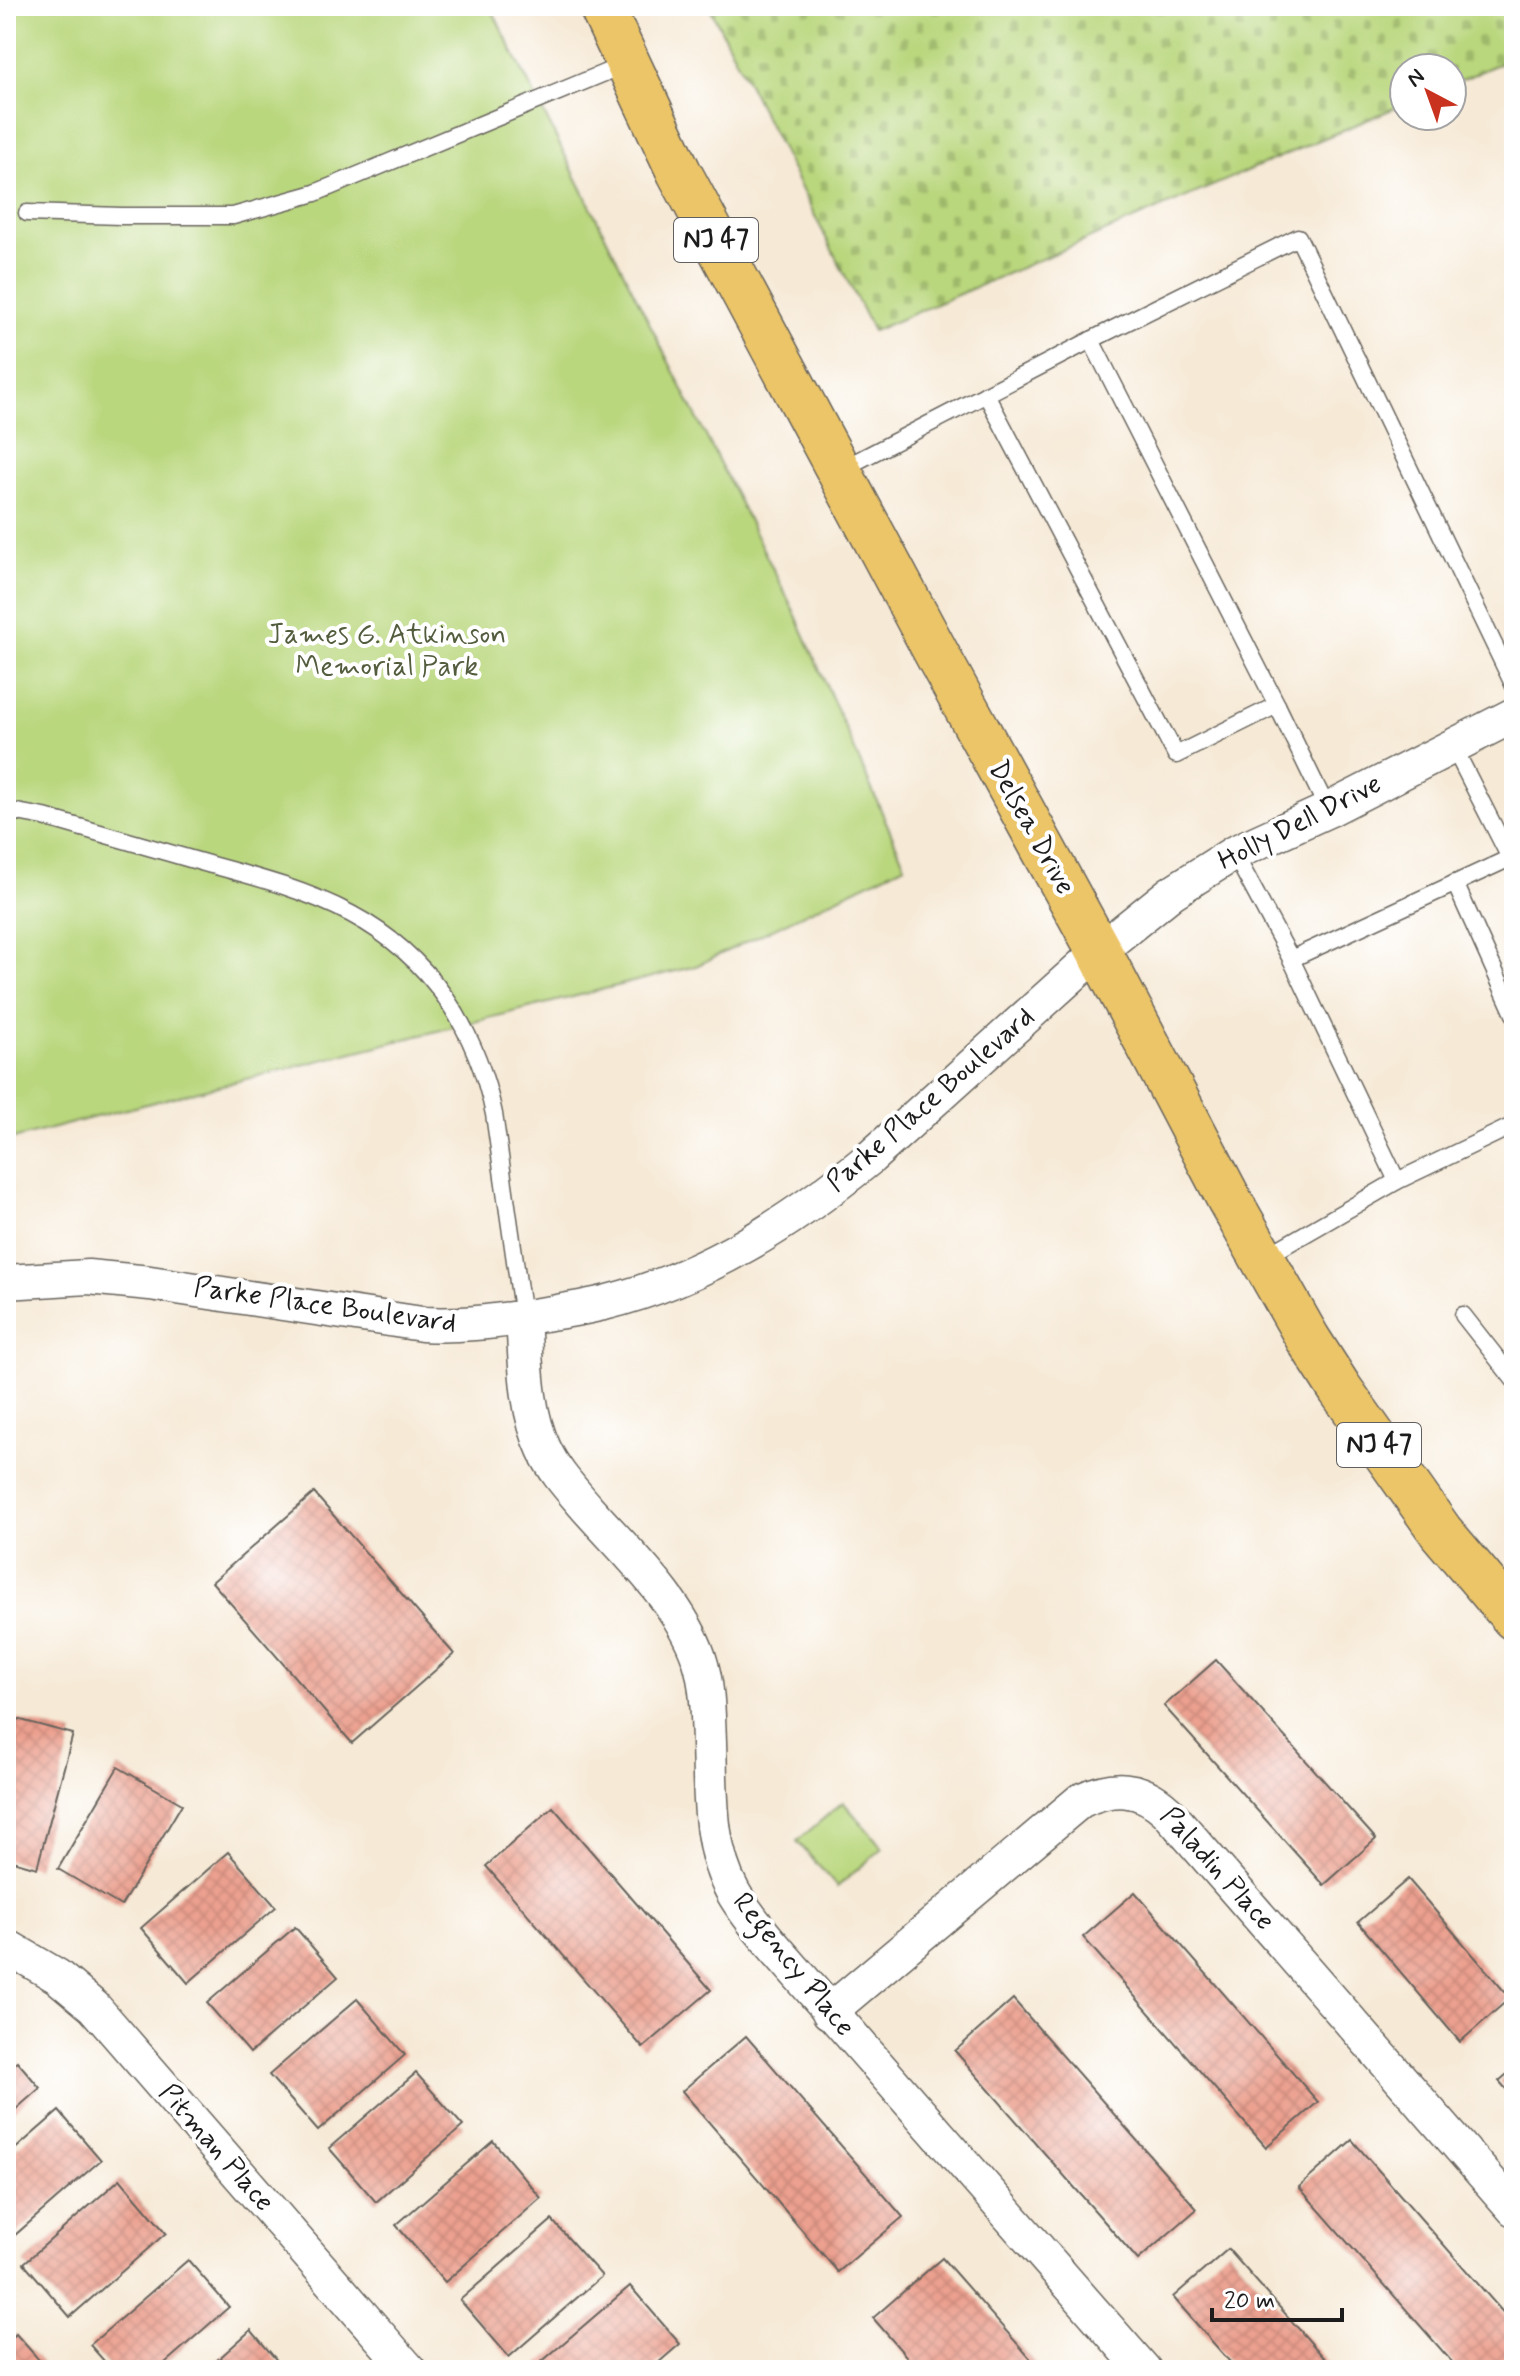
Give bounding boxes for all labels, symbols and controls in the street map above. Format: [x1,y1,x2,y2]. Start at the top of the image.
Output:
north arrow [1388,52,1468,132]
text: N [1401,63,1431,94]
road number: NJ 47 [674,218,758,262]
park label: James G. Atkinson Memorial Park [268,617,506,686]
street label: Delsea Drive [979,754,1083,902]
street label: Holly Dell Drive [1212,766,1388,880]
street label: Parke Place Boulevard [819,999,1043,1201]
street label: Parke Place Boulevard [191,1269,459,1343]
road number: NJ 47 [1337,1423,1421,1467]
street label: Paladin Place [1151,1799,1283,1939]
street label: Regency Place [721,1885,863,2047]
street label: Pitman Place [150,2076,282,2220]
scale bar [1212,2272,1342,2322]
text: 20 m [1224,2286,1275,2317]

